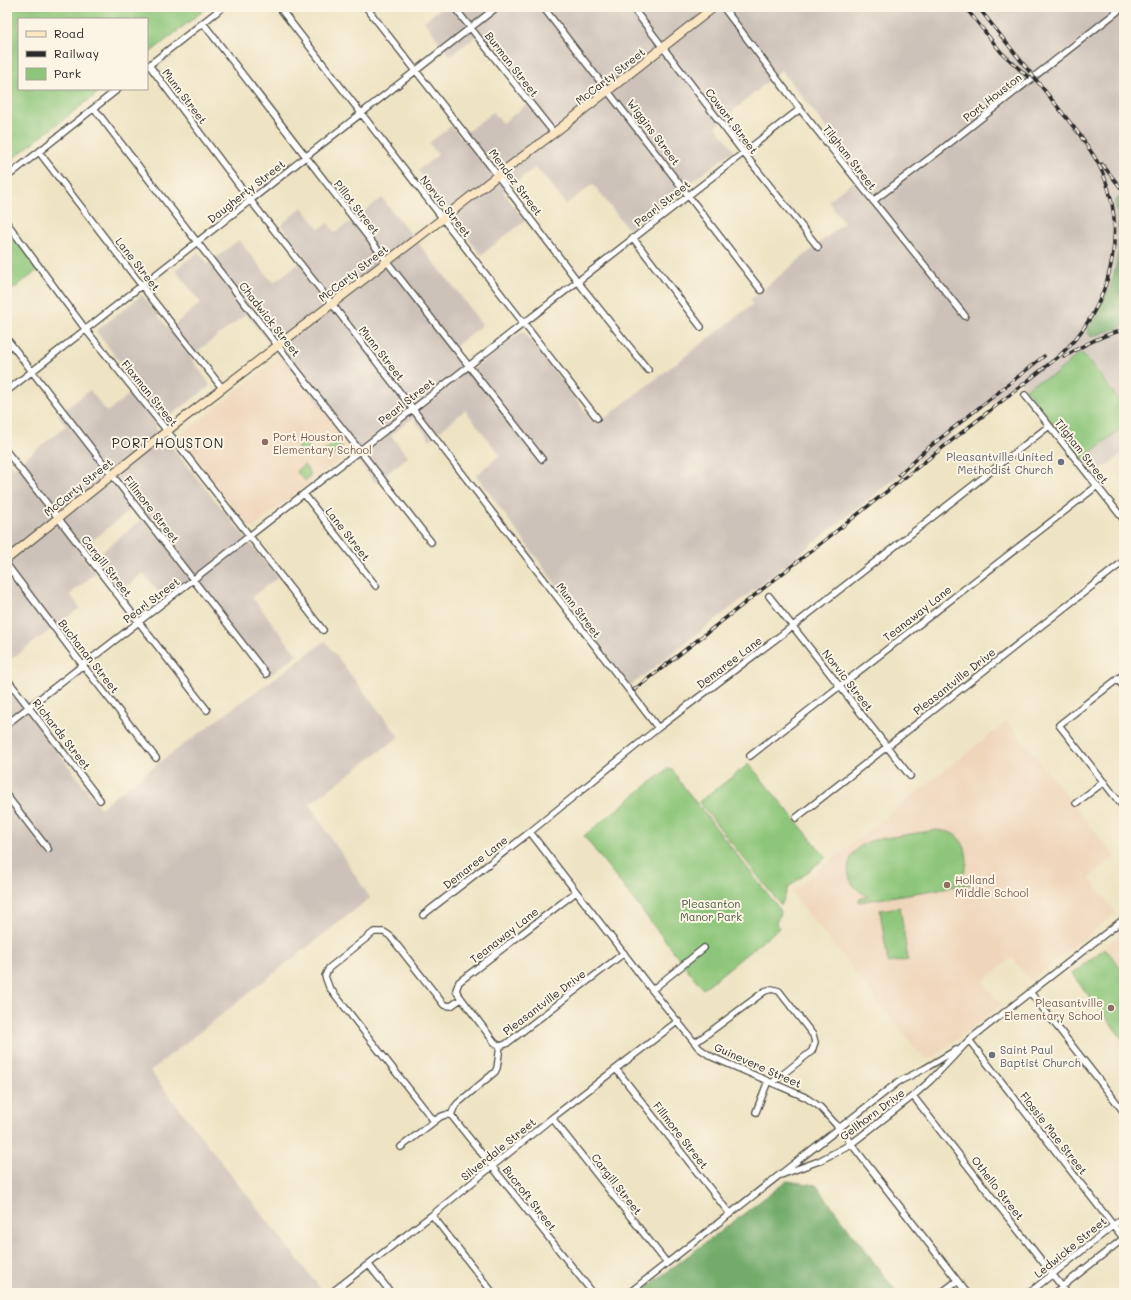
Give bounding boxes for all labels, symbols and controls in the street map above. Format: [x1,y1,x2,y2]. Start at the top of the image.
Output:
legend [18,18,148,90]
text: Road [54,25,84,41]
street label: Burman Street [482,28,542,100]
street label: McCarty Street [572,44,648,108]
text: Railway [54,45,99,61]
text: Park [54,65,81,81]
street label: Munn Street [159,65,211,127]
street label: Port Houston [960,69,1024,125]
street label: Cowart Street [702,85,762,157]
street label: Wiggins Street [624,96,684,168]
street label: Tilgham Street [820,121,880,193]
street label: Mendez Street [486,145,546,219]
street label: Daugherty Street [204,156,288,226]
street label: Norvic Street [417,172,475,240]
street label: Pearl Street [631,176,693,230]
street label: Pillot Street [331,177,383,238]
street label: Lane Street [112,234,164,294]
street label: McCarty Street [315,241,391,305]
street label: Chadwick Street [236,279,304,359]
street label: Munn Street [356,323,408,384]
street label: Flaxman Street [118,357,182,430]
street label: Pearl Street [375,374,437,428]
street label: Tilgham Street [1052,415,1112,487]
place label: Port Houston Elementary School [273,429,372,457]
district label: PORT HOUSTON [112,434,224,451]
marker: Port Houston Elementary School [260,437,270,447]
place label: Pleasantville United Methodist Church [946,449,1053,477]
street label: McCarty Street [40,454,116,519]
marker: Pleasantville United Methodist Church [1056,457,1066,467]
street label: Fillmore Street [121,472,183,546]
street label: Lane Street [322,504,374,564]
street label: Cargill Street [78,532,136,600]
street label: Pearl Street [120,574,182,626]
street label: Munn Street [553,579,605,641]
street label: Teanaway Lane [880,581,954,644]
street label: Buchanan Street [55,616,123,696]
street label: Demaree Lane [693,632,765,692]
street label: Pleasantville Drive [910,644,998,718]
street label: Norvic Street [819,646,877,714]
street label: Richards Street [30,695,95,773]
street label: Demaree Lane [440,832,511,892]
place label: Holland Middle School [955,872,1029,900]
marker: Holland Middle School [942,880,952,890]
park label: Pleasanton Manor Park [680,896,742,924]
street label: Teanaway Lane [467,903,541,966]
street label: Pleasantville Drive [499,966,589,1038]
place label: Pleasantville Elementary School [1004,995,1103,1023]
marker: Pleasantville Elementary School [1106,1003,1116,1013]
street label: Guinevere Street [712,1039,804,1091]
place label: Saint Paul Baptist Church [1000,1042,1081,1070]
marker: Saint Paul Baptist Church [987,1050,997,1060]
street label: Gellhorn Drive [837,1085,908,1143]
street label: Flossie Mae Street [1017,1089,1091,1177]
street label: Fillmore Street [650,1098,712,1172]
street label: Silverdale Street [457,1114,539,1184]
street label: Cargill Street [588,1150,646,1218]
street label: Othello Street [968,1153,1028,1223]
street label: Bucroft Street [500,1162,560,1234]
street label: Ledwicke Street [1031,1213,1109,1281]

